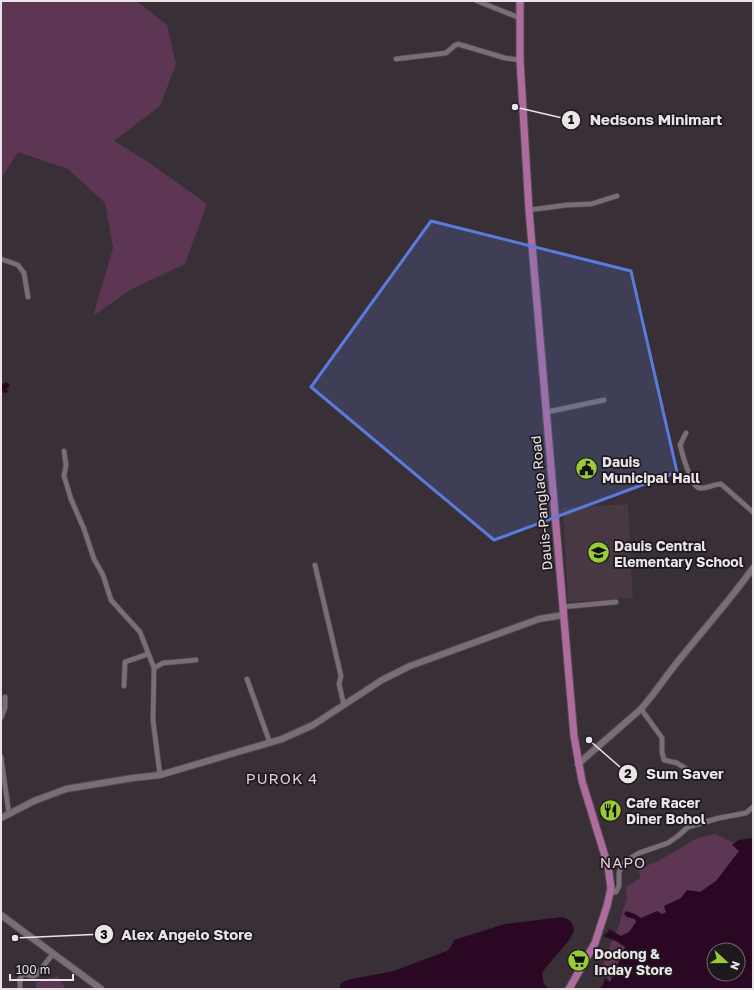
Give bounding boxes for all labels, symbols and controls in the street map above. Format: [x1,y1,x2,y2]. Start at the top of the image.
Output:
callout: Nedsons Minimart [561,106,730,133]
text: Nedsons Minimart [590,110,722,128]
text: 1 [568,112,574,127]
street label: Dauis-Panglao Road [527,435,555,571]
place label: Dauis Municipal Hall [602,453,700,486]
public building icon: Dauis Municipal Hall [573,456,599,482]
place label: Dauis Central Elementary School [614,537,744,570]
school or university icon: Dauis Central Elementary School [585,540,611,566]
callout: Sum Saver [618,761,732,788]
text: Sum Saver [646,764,724,782]
text: 2 [624,766,632,781]
district label: PUROK 4 [246,769,318,787]
place label: Cafe Racer Diner Bohol [626,794,706,827]
restaurant icon: Cafe Racer Diner Bohol [598,797,624,823]
district label: NAPO [600,853,646,871]
callout: Alex Angelo Store [94,921,261,948]
text: Alex Angelo Store [121,925,253,943]
text: 3 [100,927,108,942]
north arrow [706,942,746,982]
place label: Dodong & Inday Store [594,945,672,978]
supermarket icon: Dodong & Inday Store [565,948,591,974]
scale bar [10,956,73,982]
text: N [728,960,743,972]
text: 100 m [16,962,50,977]

